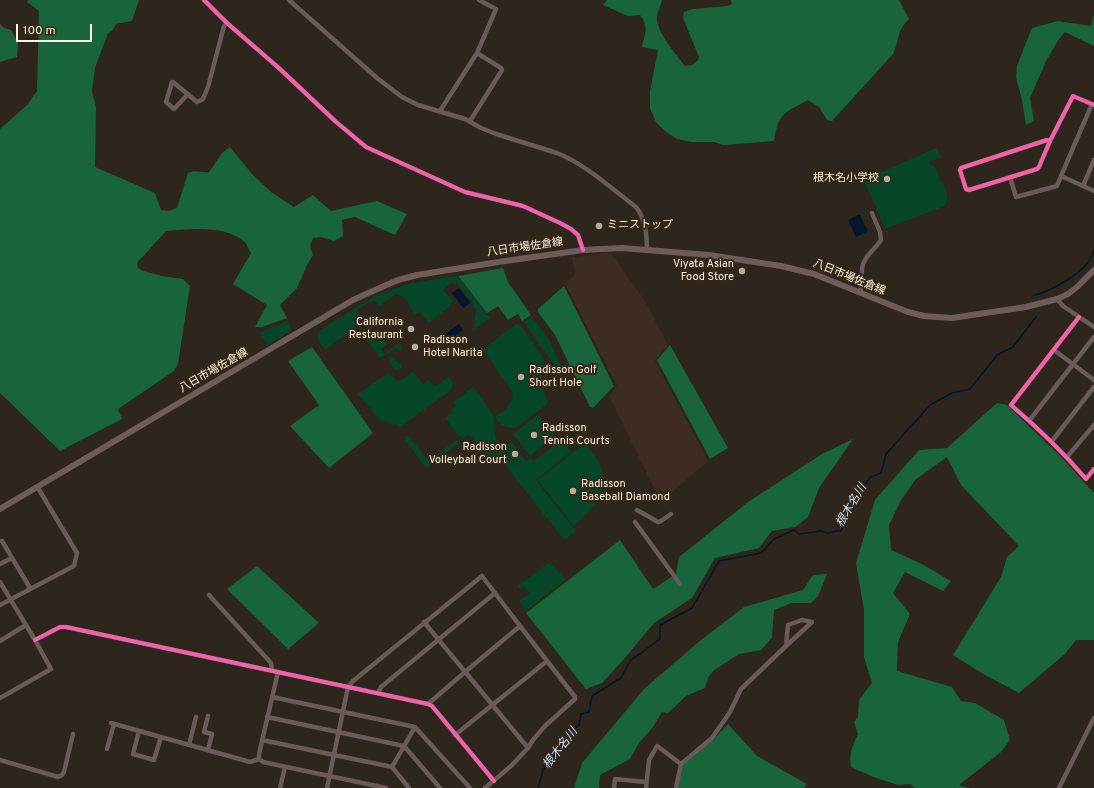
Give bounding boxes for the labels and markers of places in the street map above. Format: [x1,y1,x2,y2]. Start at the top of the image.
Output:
place label: 根木名小学校 [813,172,879,186]
marker: 根木名小学校 [882,174,892,184]
place label: ミニストップ [607,219,673,233]
marker: ミニストップ [594,221,604,231]
place label: Viyata Asian Food Store [673,258,734,284]
marker: Viyata Asian Food Store [737,266,747,276]
place label: California Restaurant [349,316,403,342]
marker: California Restaurant [406,324,416,334]
place label: Radisson Hotel Narita [423,334,482,360]
marker: Radisson Hotel Narita [410,342,420,352]
place label: Radisson Golf Short Hole [529,364,596,390]
marker: Radisson Golf Short Hole [516,372,526,382]
place label: Radisson Tennis Courts [542,422,610,448]
marker: Radisson Tennis Courts [529,430,539,440]
place label: Radisson Volleyball Court [429,441,507,467]
marker: Radisson Volleyball Court [510,449,520,459]
place label: Radisson Baseball Diamond [581,478,670,504]
marker: Radisson Baseball Diamond [568,486,578,496]

